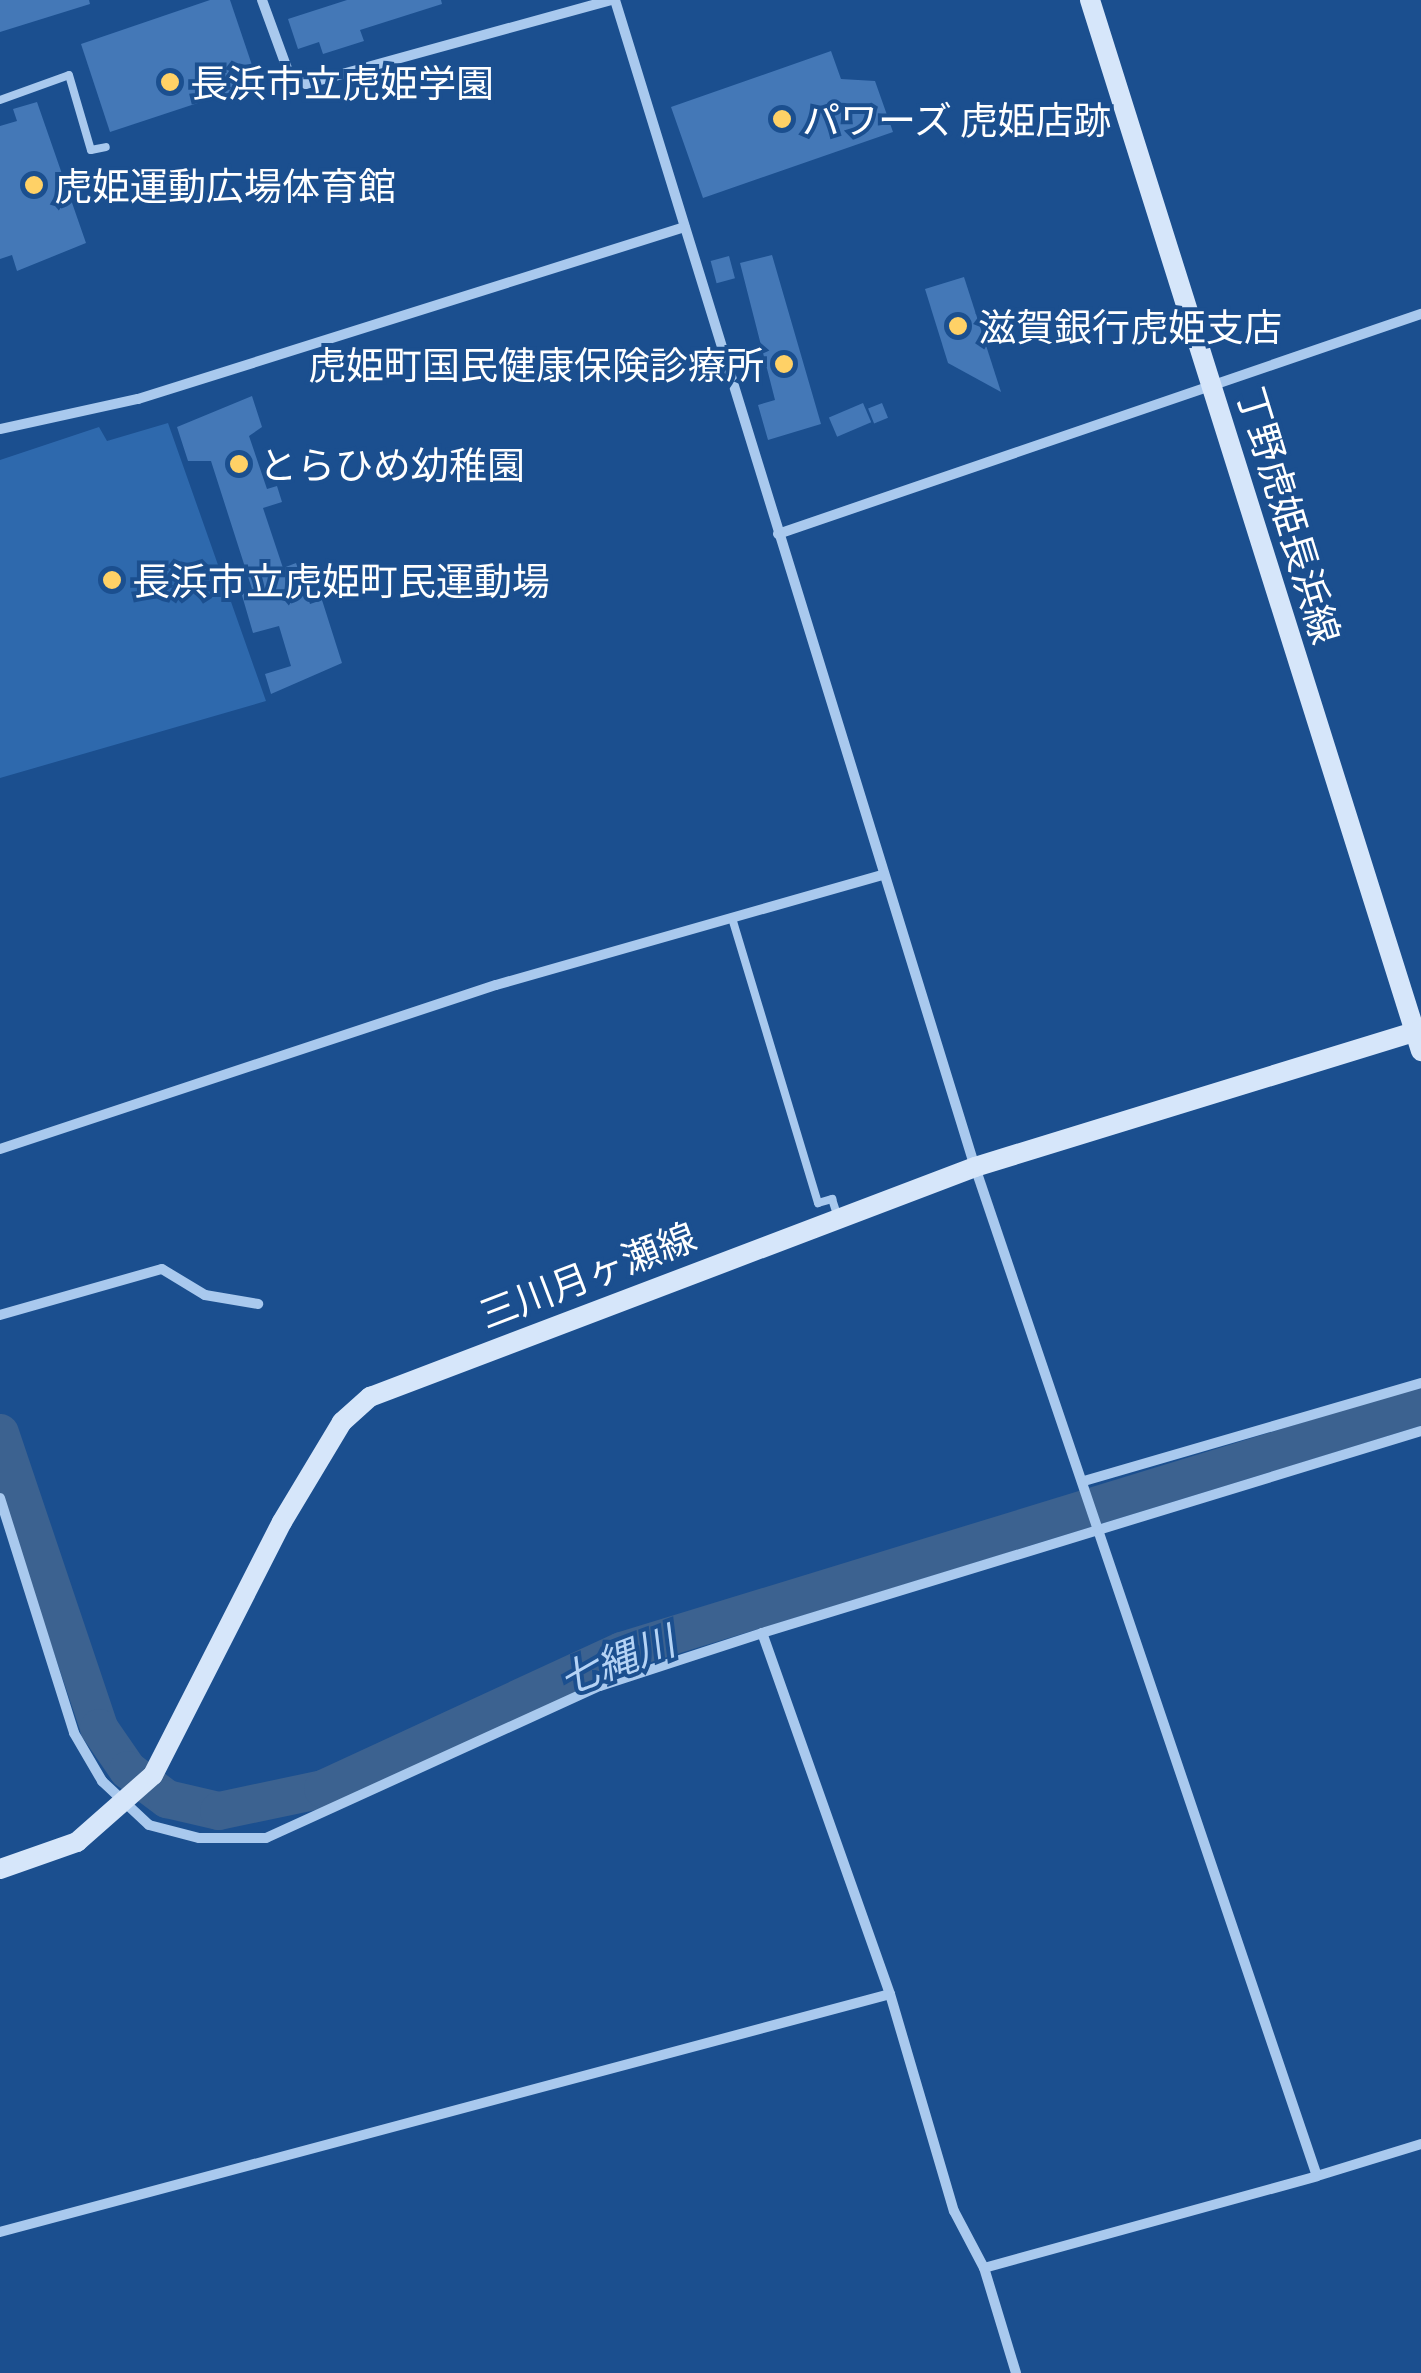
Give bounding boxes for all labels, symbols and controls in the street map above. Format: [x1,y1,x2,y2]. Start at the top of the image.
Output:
place label: 長浜市立虎姫学園 [190,59,494,105]
marker: 長浜市立虎姫学園 [159,71,181,93]
place label: パワーズ 虎姫店跡 [802,96,1113,142]
marker: パワーズ 虎姫店跡 [771,108,793,130]
place label: 虎姫運動広場体育館 [54,162,396,208]
marker: 虎姫運動広場体育館 [23,174,45,196]
place label: 滋賀銀行虎姫支店 [978,303,1282,349]
marker: 滋賀銀行虎姫支店 [947,315,969,337]
place label: 虎姫町国民健康保険診療所 [308,341,764,387]
marker: 虎姫町国民健康保険診療所 [773,353,795,375]
street label: 丁野虎姫長浜線 [1229,381,1351,649]
place label: とらひめ幼稚園 [259,441,525,487]
marker: とらひめ幼稚園 [228,453,250,475]
place label: 長浜市立虎姫町民運動場 [132,557,550,603]
marker: 長浜市立虎姫町民運動場 [101,569,123,591]
street label: 三川月ヶ瀬線 [472,1212,702,1336]
water label: 七縄川 [551,1615,681,1703]

